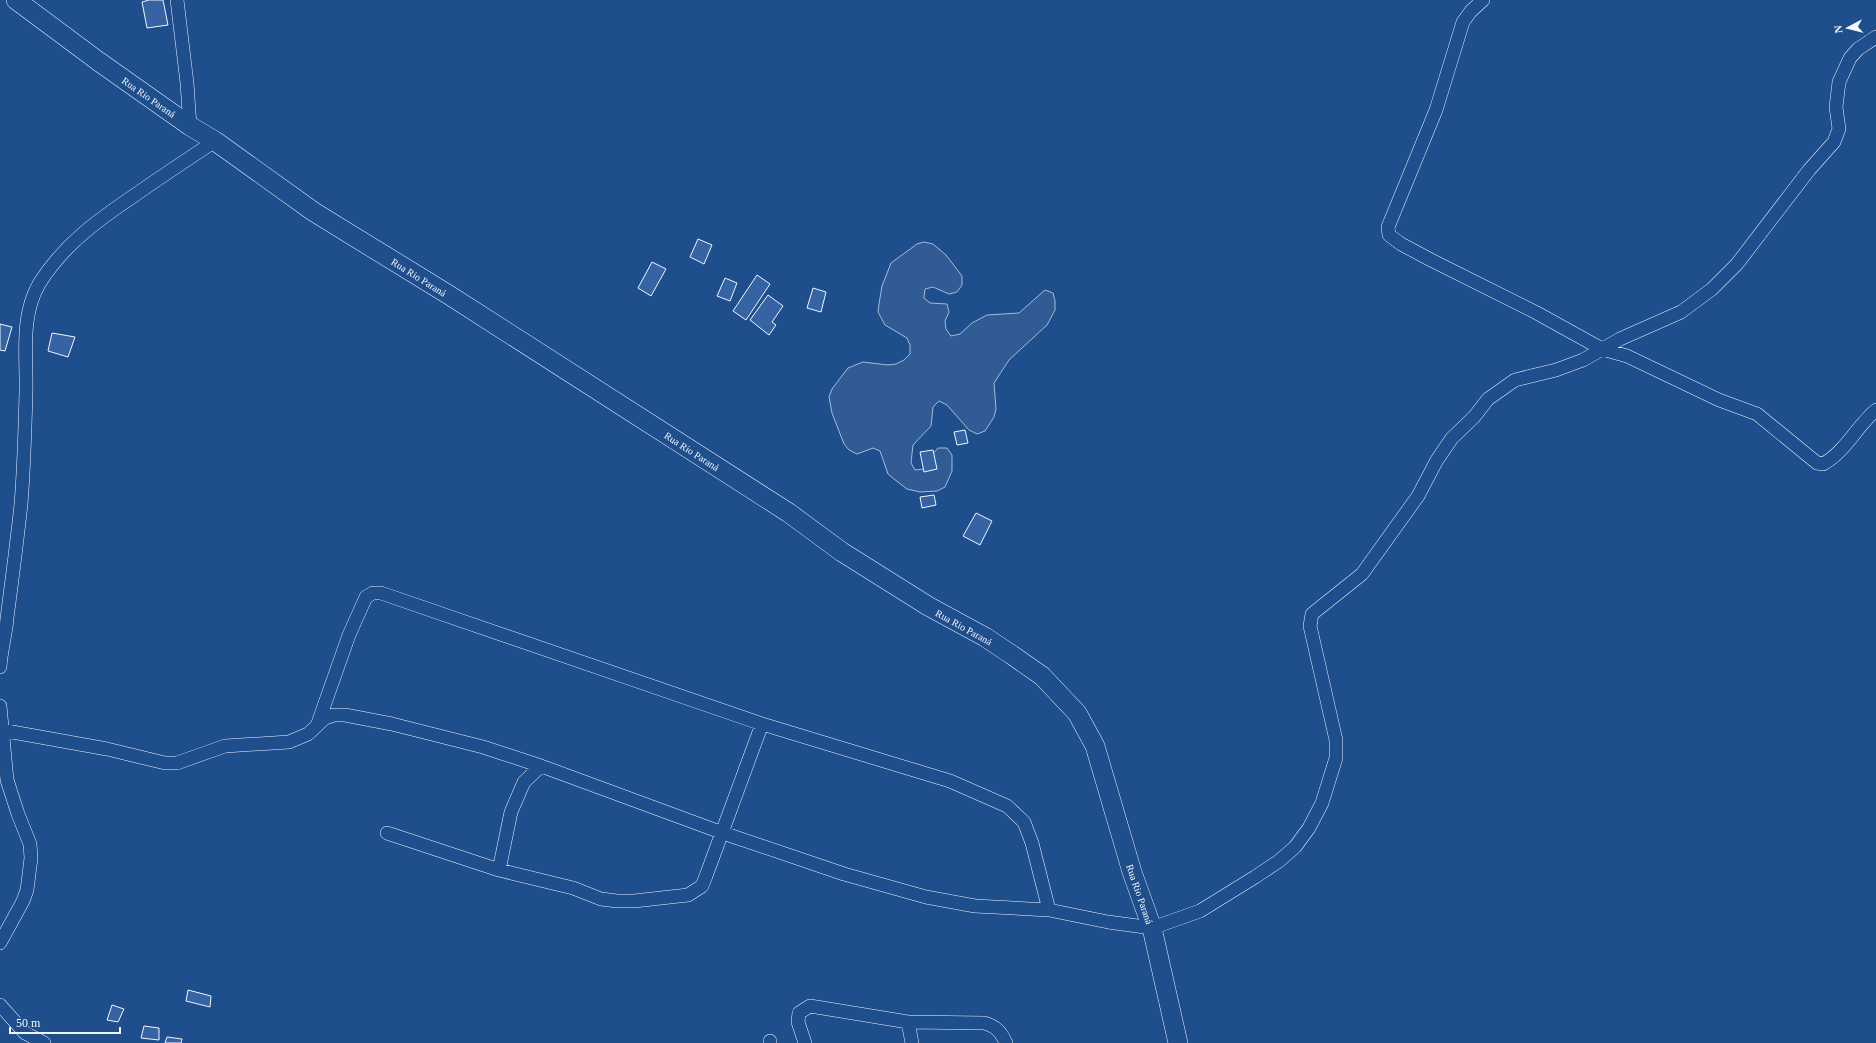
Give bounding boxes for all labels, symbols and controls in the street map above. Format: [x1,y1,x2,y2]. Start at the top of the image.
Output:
north arrow [1828,8,1868,48]
text: N [1832,24,1845,34]
street label: Rua Rio Paraná [120,75,178,120]
street label: Rua Rio Paraná [389,256,449,299]
street label: Rua Rio Paraná [662,430,722,473]
street label: Rua Rio Paraná [934,607,994,648]
street label: Rua Rio Paraná [1124,863,1155,926]
scale bar [10,1009,120,1035]
text: 50 m [16,1016,41,1030]

